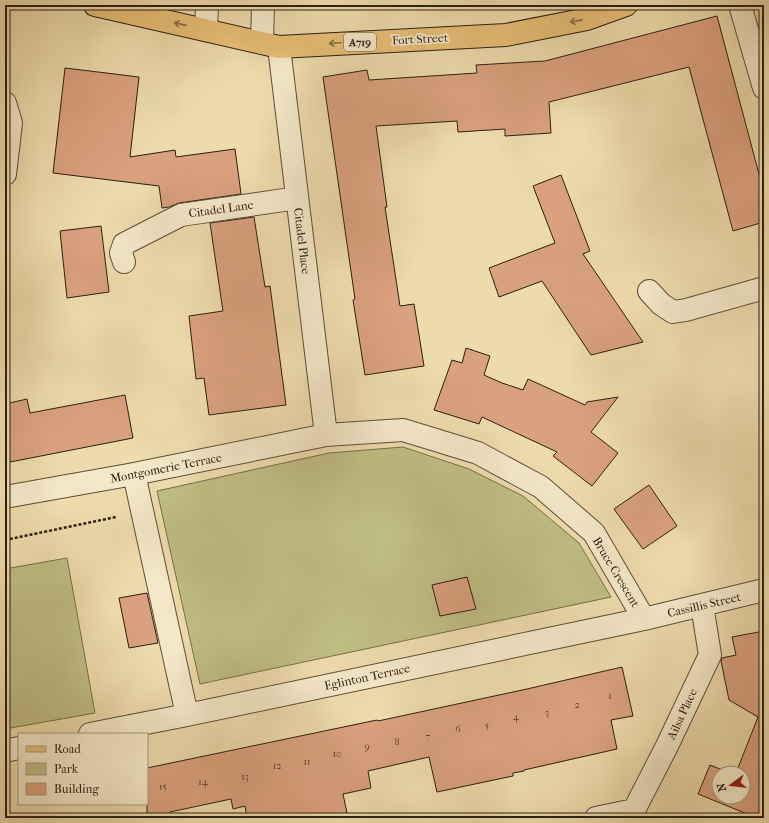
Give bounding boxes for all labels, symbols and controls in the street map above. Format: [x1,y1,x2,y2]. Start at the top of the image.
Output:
one-way arrow [569,17,582,25]
one-way arrow [174,20,187,28]
street label: Fort Street [392,31,449,47]
road number: A719 [344,33,376,51]
one-way arrow [329,40,342,47]
street label: Citadel Lane [188,198,254,220]
street label: Citadel Place [291,207,313,275]
street label: Montgomerie Terrace [109,450,223,486]
street label: Bruce Crescent [590,534,643,610]
street label: Cassillis Street [666,590,743,620]
street label: Eglinton Terrace [323,661,411,693]
street label: Ailsa Place [664,686,700,743]
house number: 1 [608,690,612,702]
house number: 2 [574,699,580,711]
house number: 3 [545,707,549,719]
house number: 4 [513,711,520,723]
house number: 5 [485,720,489,732]
house number: 6 [455,723,461,735]
house number: 7 [426,731,431,743]
legend [18,733,148,805]
house number: 8 [394,736,400,748]
house number: 9 [364,741,370,753]
text: Road [54,742,81,756]
house number: 10 [332,748,342,760]
house number: 11 [303,756,311,768]
house number: 12 [273,760,281,772]
text: Park [54,762,79,776]
north arrow [711,765,751,805]
house number: 13 [241,771,249,783]
house number: 14 [198,776,209,788]
house number: 15 [159,781,167,793]
text: N [714,781,729,793]
text: Building [54,782,99,796]

